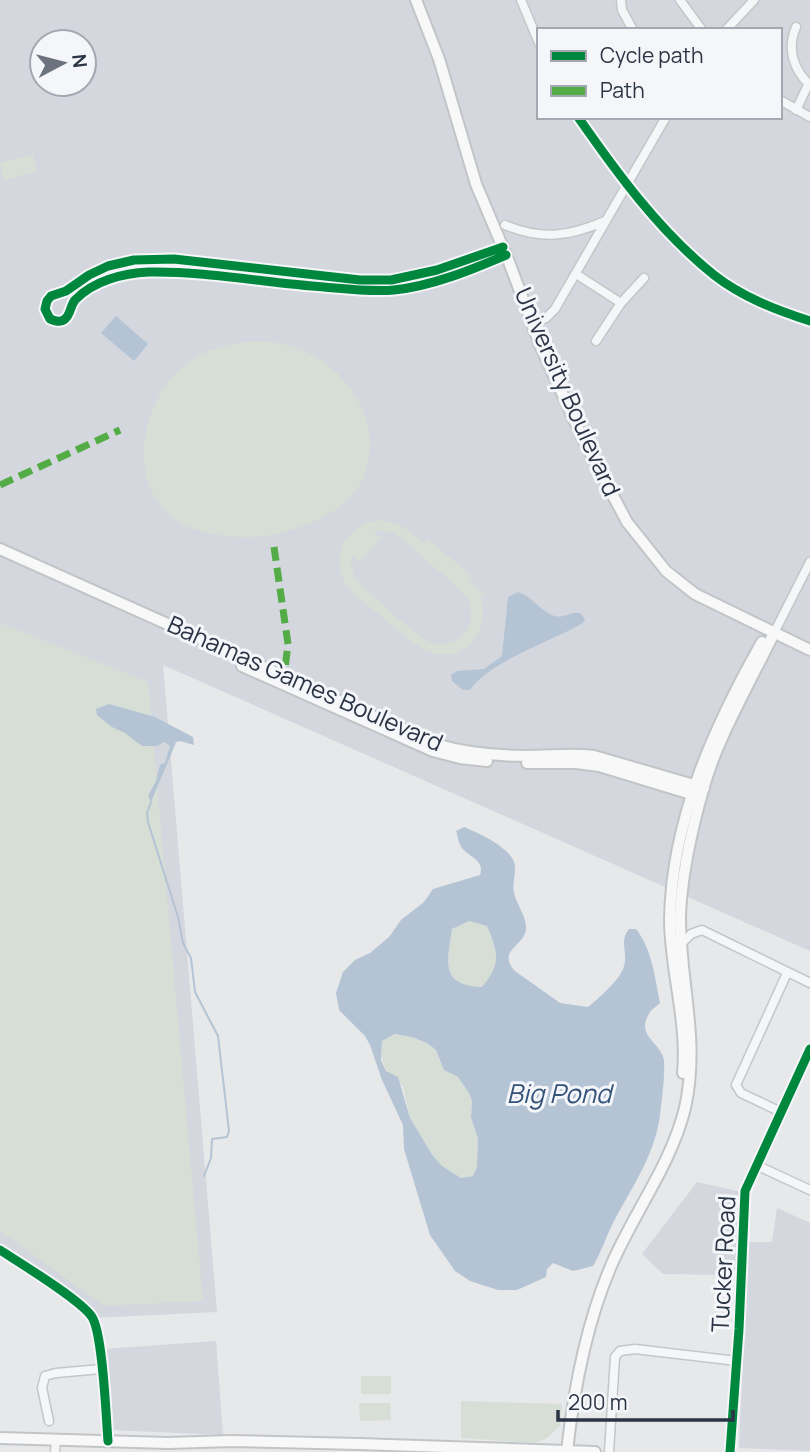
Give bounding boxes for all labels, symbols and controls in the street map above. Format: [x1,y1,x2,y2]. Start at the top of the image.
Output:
north arrow [28,28,98,98]
legend [537,28,782,119]
text: Cycle path [600,41,703,69]
text: N [66,53,94,69]
text: Path [600,76,645,104]
street label: University Boulevard [507,282,629,501]
street label: Bahamas Games Boulevard [163,607,449,758]
water label: Big Pond [507,1075,615,1111]
street label: Tucker Road [702,1195,743,1333]
scale bar [558,1378,733,1422]
text: 200 m [568,1388,628,1416]

